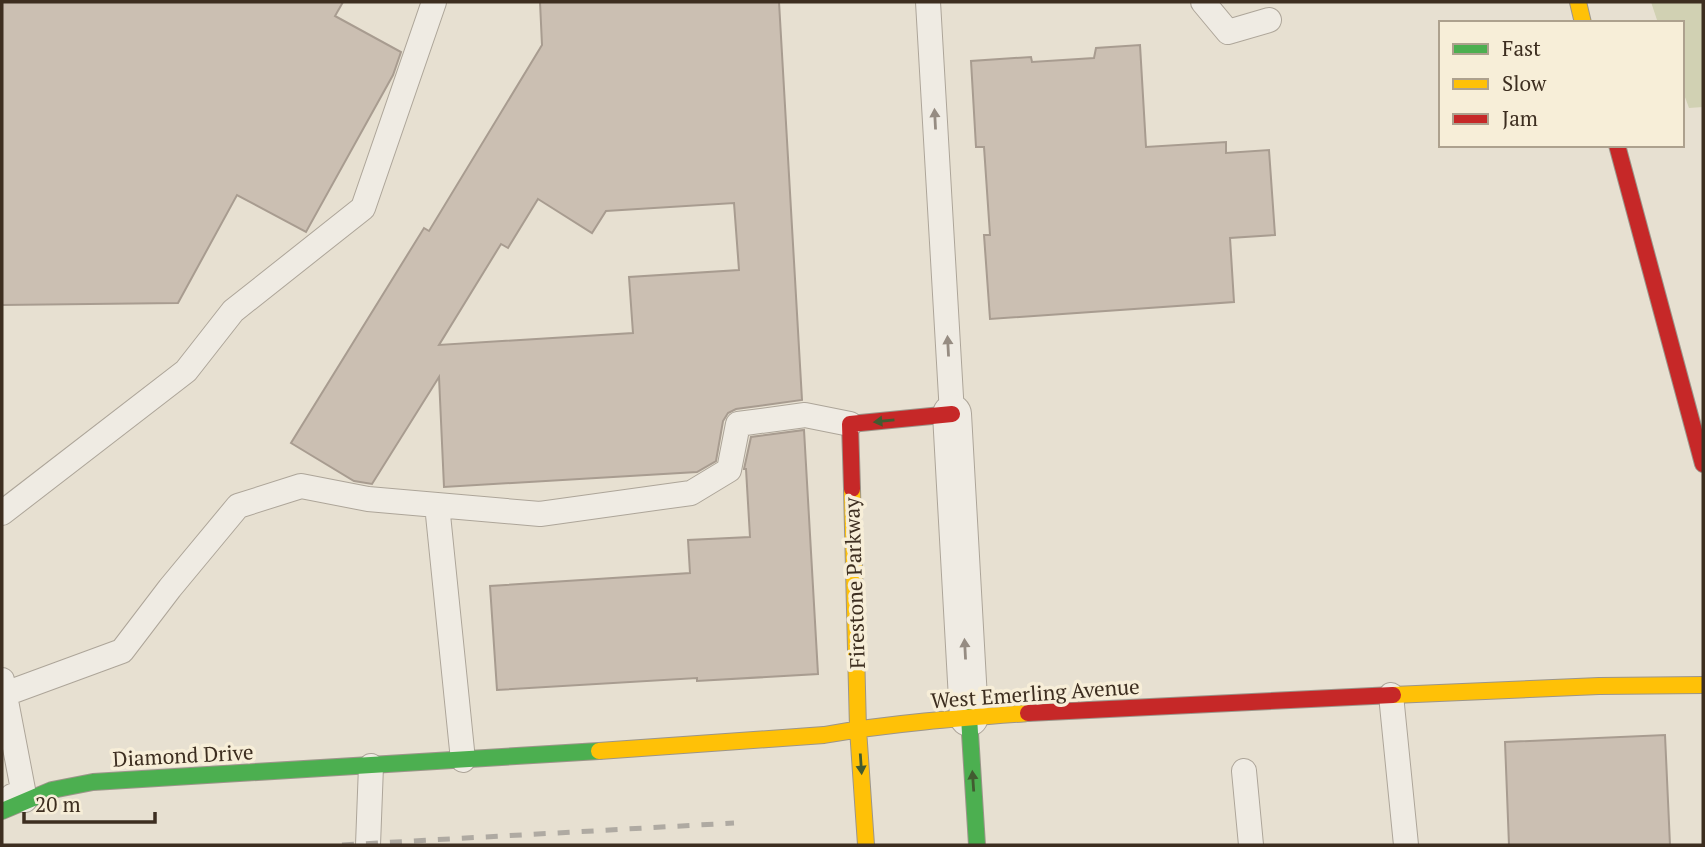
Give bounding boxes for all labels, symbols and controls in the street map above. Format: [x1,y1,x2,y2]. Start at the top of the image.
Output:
legend [1439,21,1684,147]
text: Fast [1502,34,1541,62]
text: Slow [1502,69,1547,97]
text: Jam [1502,104,1538,132]
one-way arrow [929,107,940,129]
one-way arrow [942,335,953,357]
one-way arrow [873,415,895,426]
street label: Firestone Parkway [837,496,871,669]
one-way arrow [959,638,970,660]
street label: West Emerling Avenue [930,672,1140,714]
street label: Diamond Drive [112,737,254,773]
one-way arrow [855,753,866,775]
one-way arrow [967,770,978,792]
scale bar [24,780,156,824]
text: 20 m [35,790,81,818]

